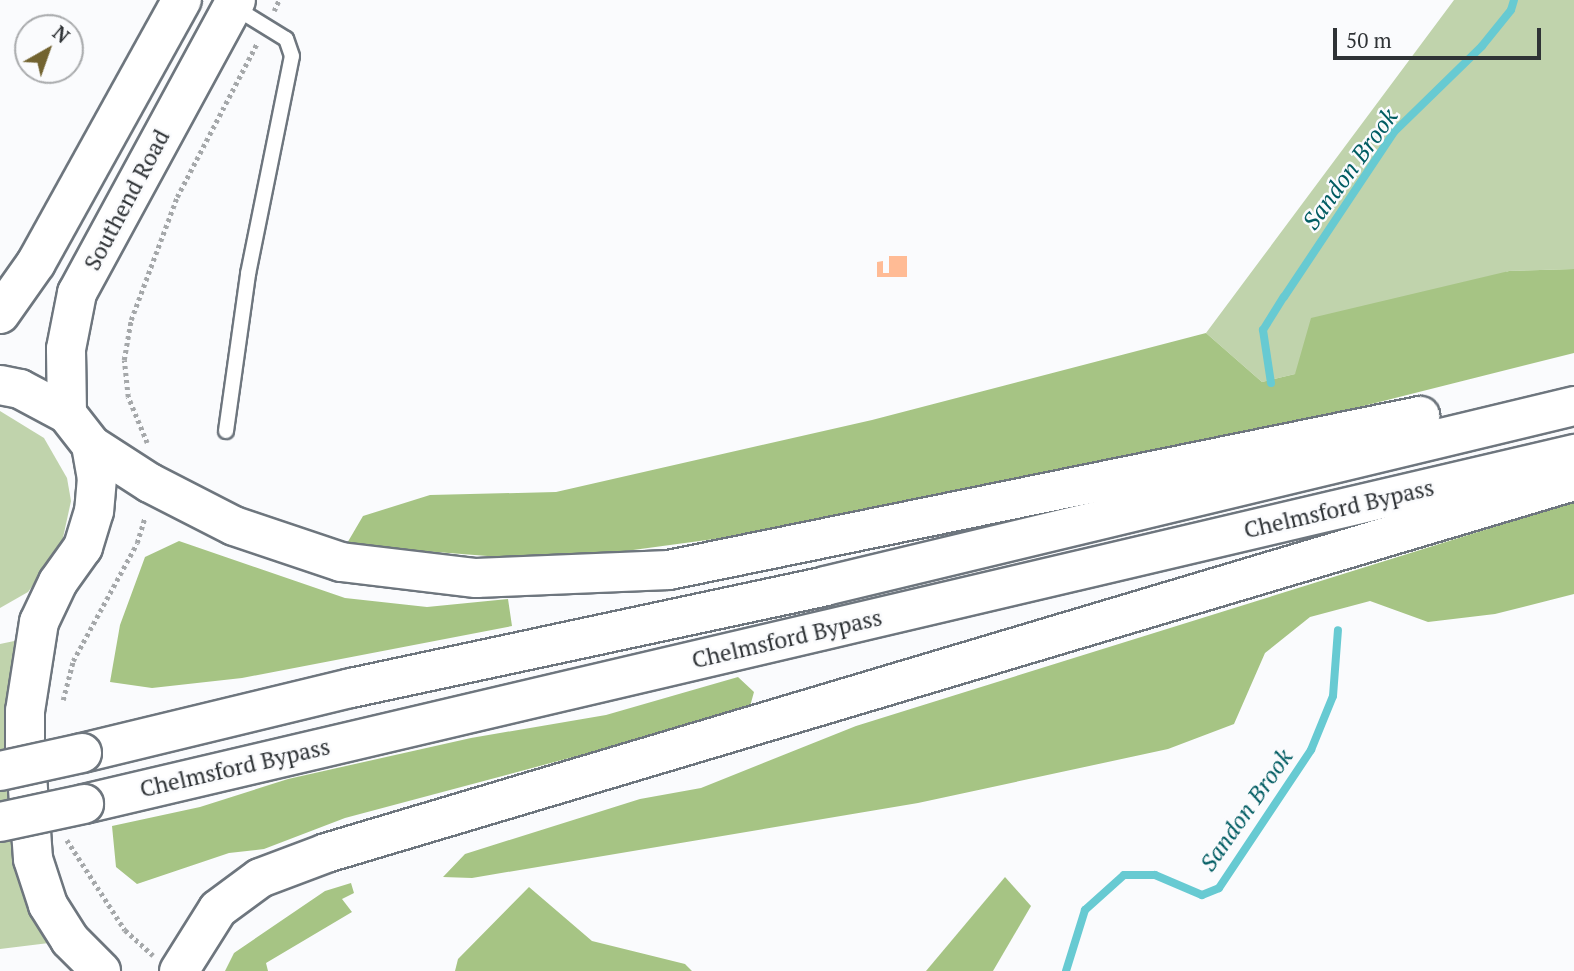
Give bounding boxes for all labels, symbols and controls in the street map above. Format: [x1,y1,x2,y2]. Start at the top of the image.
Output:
north arrow [14,14,84,84]
scale bar [1336,14,1544,58]
text: N [48,20,75,48]
text: 50 m [1346,26,1392,54]
water label: Sandon Brook [1296,103,1404,235]
street label: Southend Road [78,125,176,275]
street label: Chelmsford Bypass [1241,474,1437,544]
street label: Chelmsford Bypass [689,604,885,674]
street label: Chelmsford Bypass [137,733,333,803]
water label: Sandon Brook [1193,743,1299,877]

